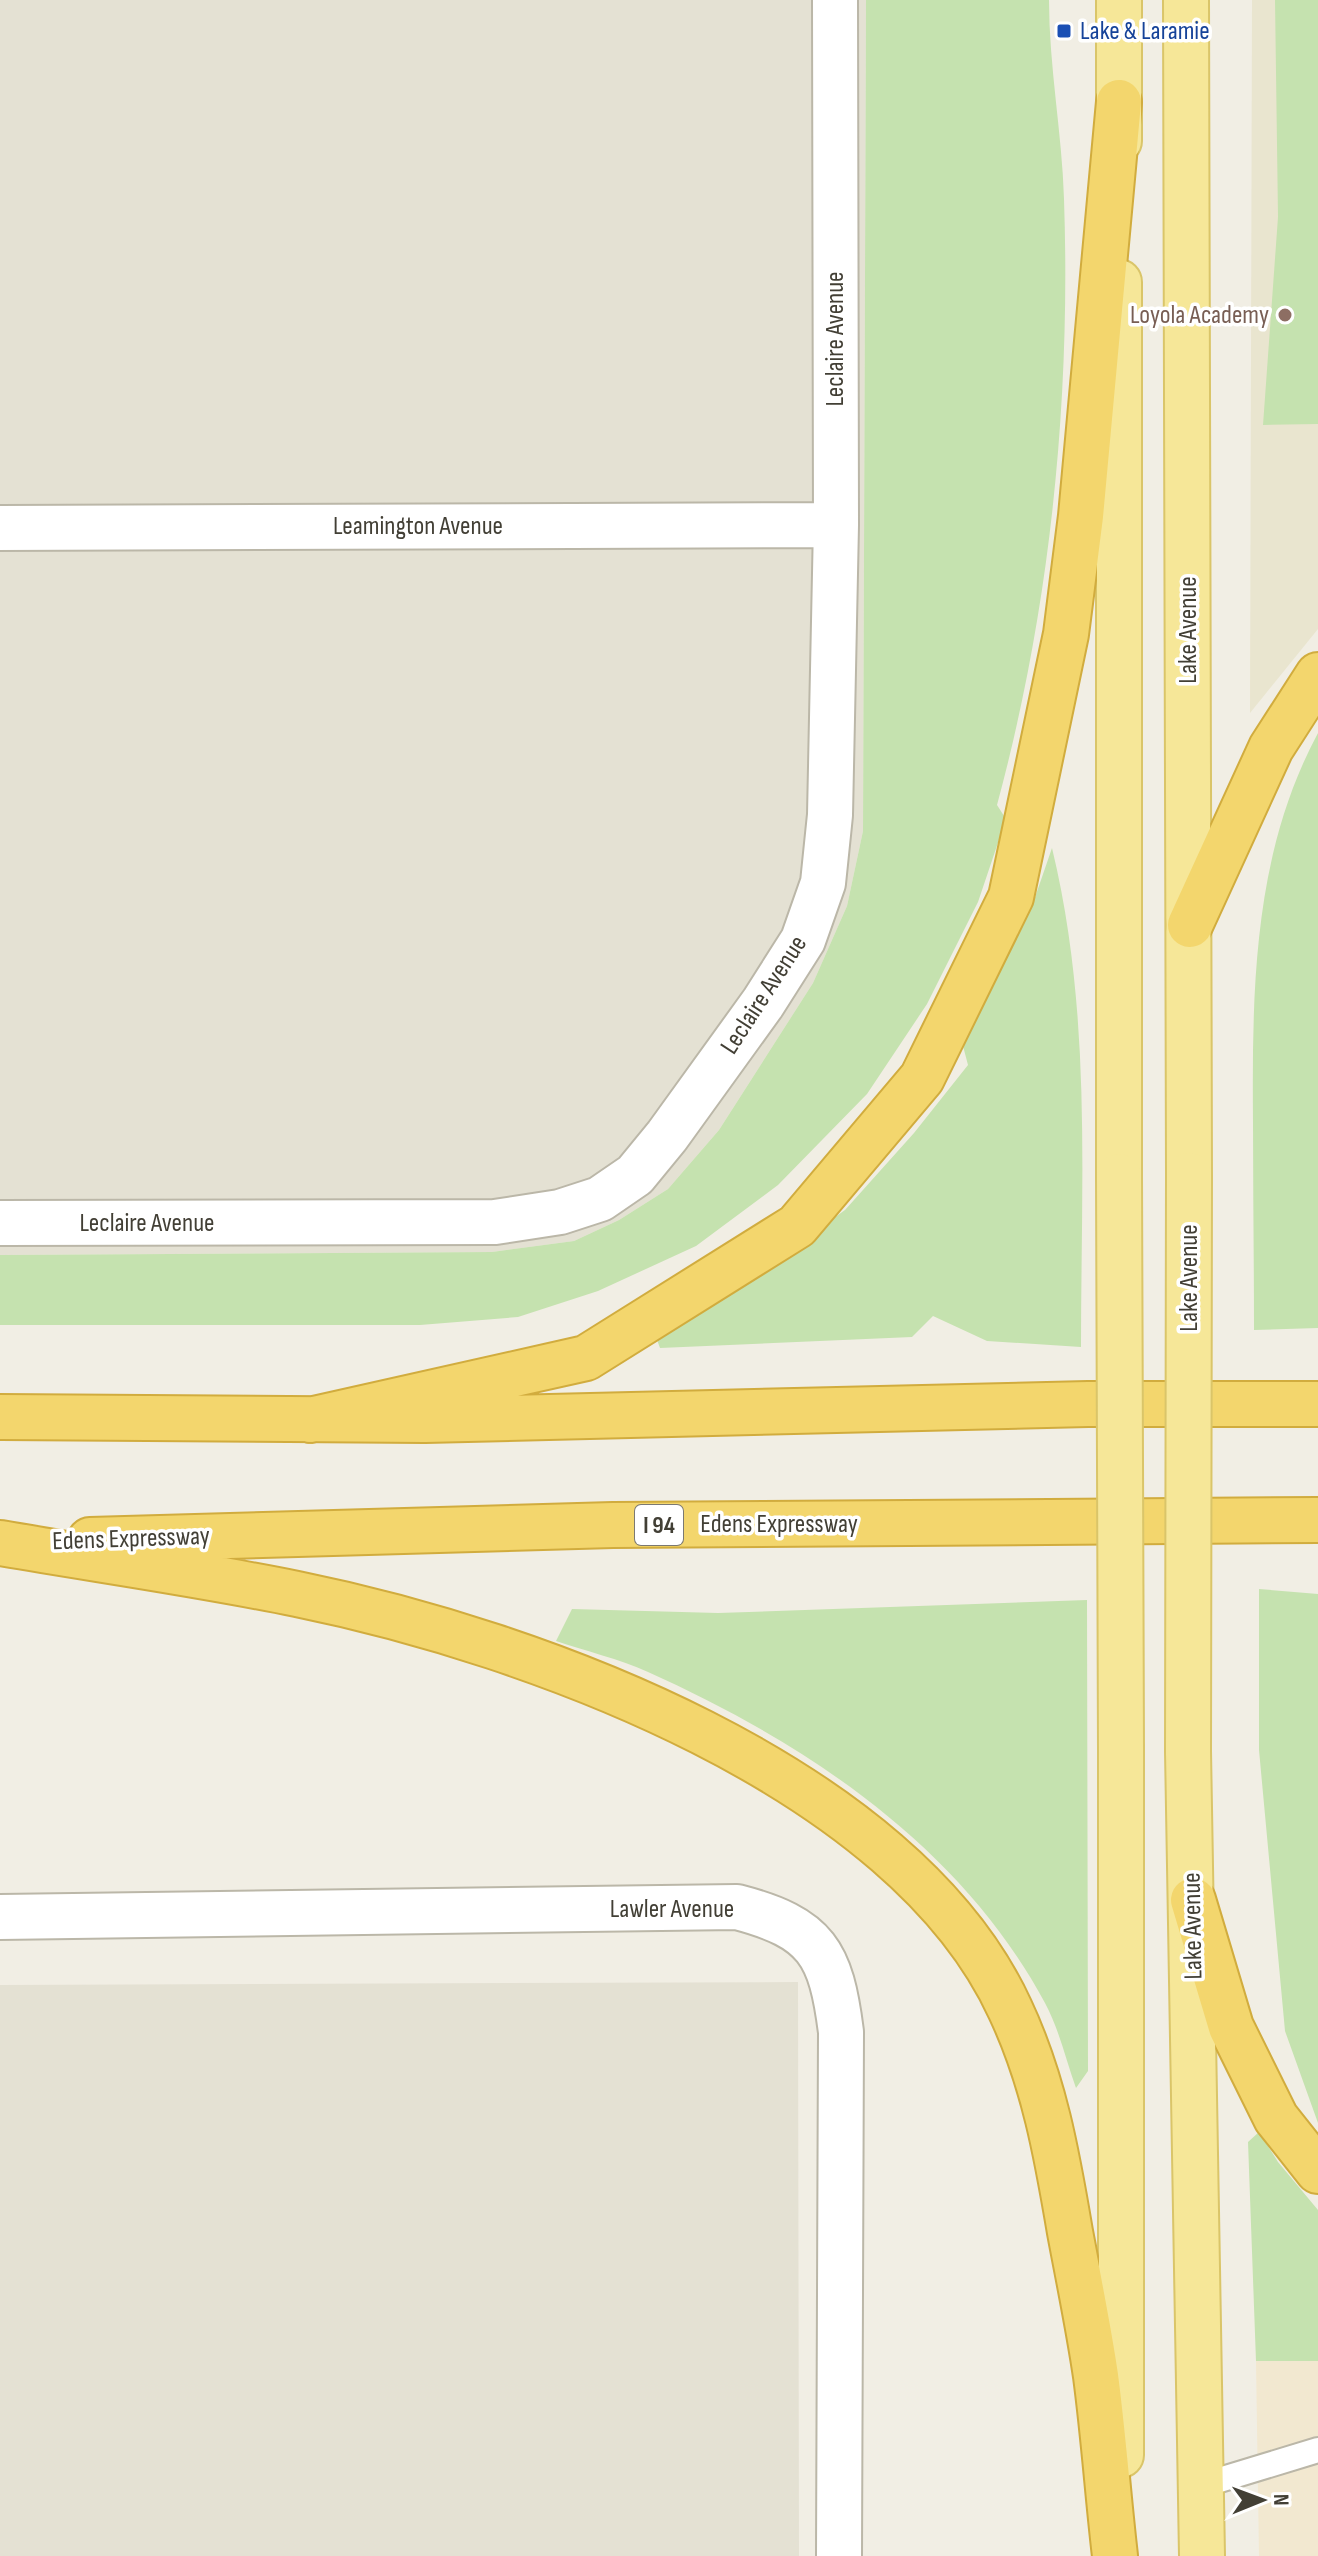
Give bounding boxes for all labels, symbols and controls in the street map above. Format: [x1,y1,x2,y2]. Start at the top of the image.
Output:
place label: Lake & Laramie [1080,16,1210,47]
marker: Lake & Laramie [1055,22,1073,40]
street label: Leclaire Avenue [820,271,851,407]
place label: Loyola Academy [1130,300,1269,331]
marker: Loyola Academy [1276,306,1294,324]
street label: Leamington Avenue [333,511,503,542]
street label: Lake Avenue [1173,576,1204,684]
street label: Leclaire Avenue [714,930,814,1060]
street label: Leclaire Avenue [79,1208,215,1239]
street label: Lake Avenue [1174,1224,1205,1332]
road number: I 94 [635,1505,683,1545]
street label: Edens Expressway [700,1509,858,1540]
street label: Edens Expressway [52,1521,210,1557]
street label: Lake Avenue [1177,1872,1209,1980]
street label: Lawler Avenue [610,1894,734,1925]
north arrow [1222,2460,1302,2540]
text: N [1267,2494,1294,2506]

